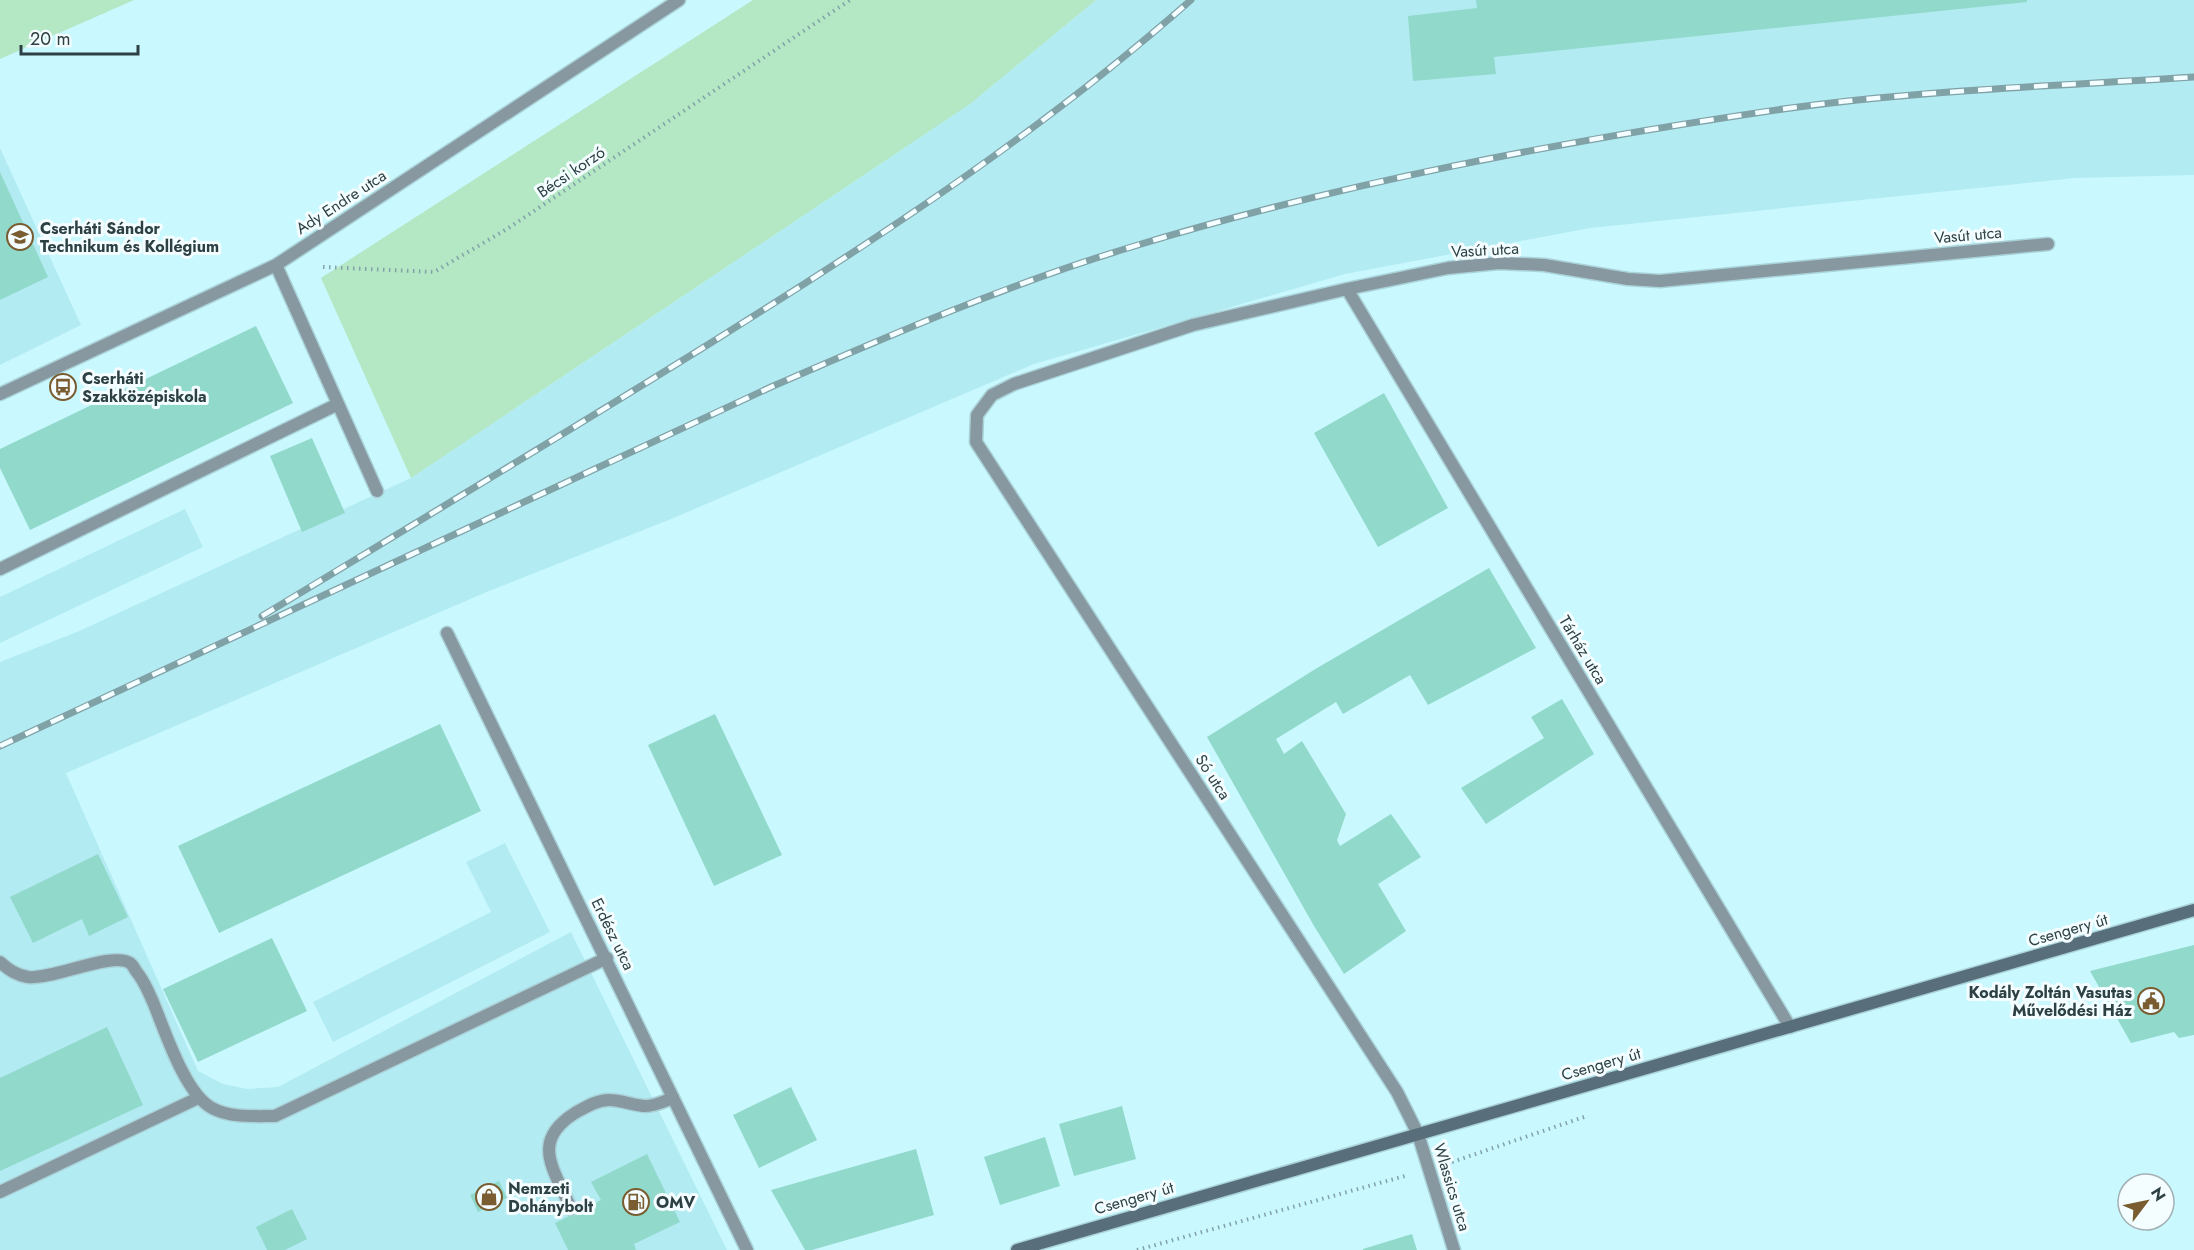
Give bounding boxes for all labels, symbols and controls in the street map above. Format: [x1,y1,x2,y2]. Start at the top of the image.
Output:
scale bar [21,18,138,56]
text: 20 m [30,26,70,52]
street label: Bécsi korzó [532,141,610,203]
street label: Ady Endre utca [291,164,391,240]
place label: Cserháti Sándor Technikum és Kollégium [40,217,219,258]
street label: Vasút utca [1933,221,2003,249]
school or university icon: Cserháti Sándor Technikum és Kollégium [5,222,35,252]
street label: Vasút utca [1451,237,1519,263]
place label: Cserháti Szakközépiskola [82,367,207,408]
bus stop icon: Cserháti Szakközépiskola [48,372,78,402]
street label: Tárház utca [1553,611,1613,689]
street label: Só utca [1190,750,1236,804]
street label: Erdész utca [586,894,640,974]
street label: Csengery út [2026,908,2110,952]
place label: Kodály Zoltán Vasutas Művelődési Ház [1969,981,2133,1022]
public building icon: Kodály Zoltán Vasutas Művelődési Ház [2136,986,2166,1016]
street label: Csengery út [1559,1042,1643,1086]
street label: Wlassics utca [1428,1140,1476,1234]
north arrow [2116,1172,2176,1232]
street label: Csengery út [1092,1176,1176,1220]
place label: Nemzeti Dohánybolt [508,1177,594,1218]
shop icon: Nemzeti Dohánybolt [474,1182,504,1212]
text: N [2145,1183,2171,1206]
fuel station icon: OMV [621,1187,651,1217]
place label: OMV [656,1191,695,1214]

